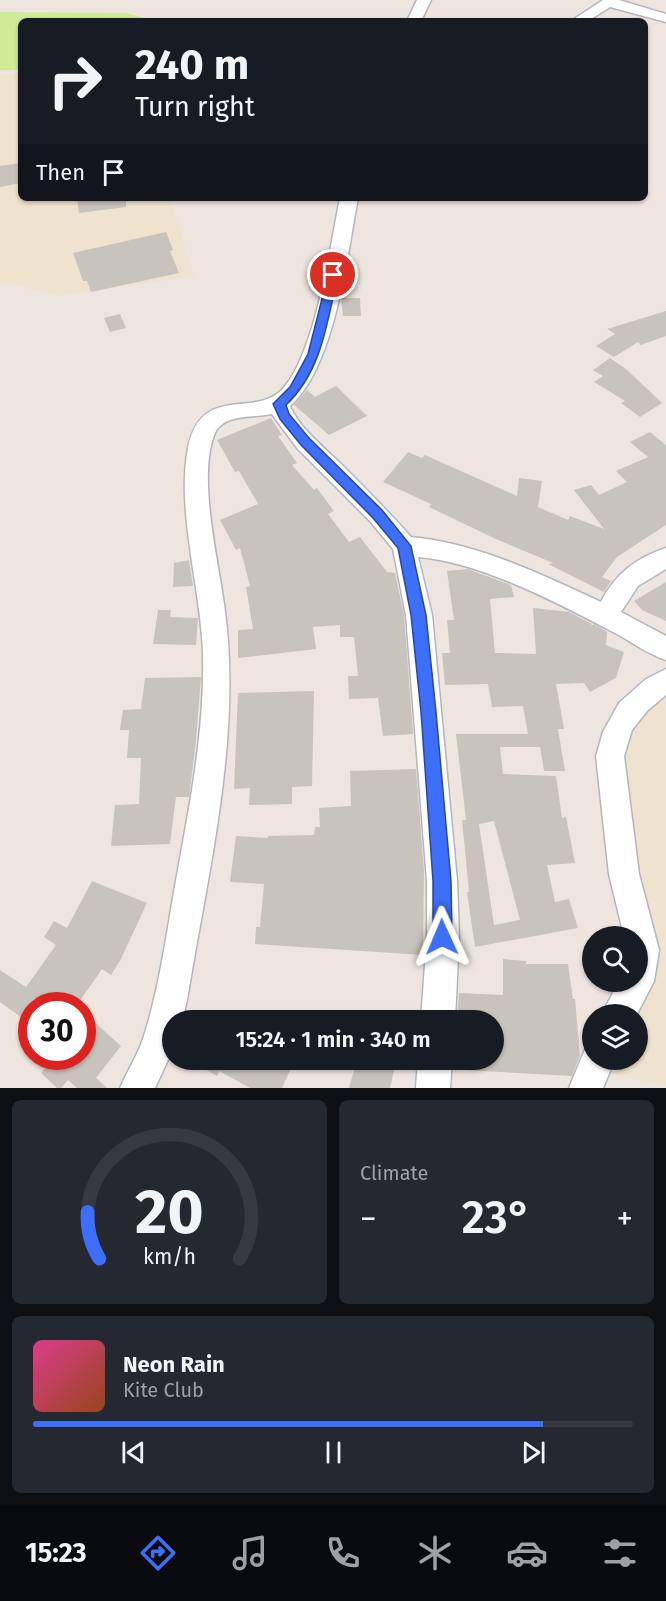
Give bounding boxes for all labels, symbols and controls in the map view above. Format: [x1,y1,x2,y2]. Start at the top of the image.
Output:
text: 240 m [135,40,249,90]
icon: right [36,42,114,120]
text: Turn right [135,91,255,123]
icon: arrive [97,156,130,189]
text: Then [36,159,85,186]
pin [307,249,358,300]
icon: arrive [316,258,349,291]
position arrow [410,905,474,969]
map controls [582,926,648,1070]
button: search [582,926,648,992]
speed limit sign: 30 [18,992,96,1070]
button: layers [582,1004,648,1070]
text: 15:24 · 1 min · 340 m [235,1026,431,1053]
text: Climate [360,1161,428,1185]
text: 20 [135,1175,204,1250]
text: 23° [462,1191,531,1245]
text: − [360,1199,377,1239]
text: + [617,1199,633,1239]
text: km/h [143,1244,196,1270]
text: Neon Rain [123,1351,225,1378]
text: Kite Club [123,1378,204,1402]
icon: previous [117,1436,150,1469]
icon: pause [317,1436,350,1469]
icon: next [517,1436,550,1469]
icon: directions [137,1532,179,1574]
icon: music [229,1532,271,1574]
icon: phone [322,1532,364,1574]
icon: climate [414,1532,456,1574]
icon: car [506,1532,548,1574]
icon: filters [599,1532,641,1574]
text: 15:23 [25,1537,87,1569]

